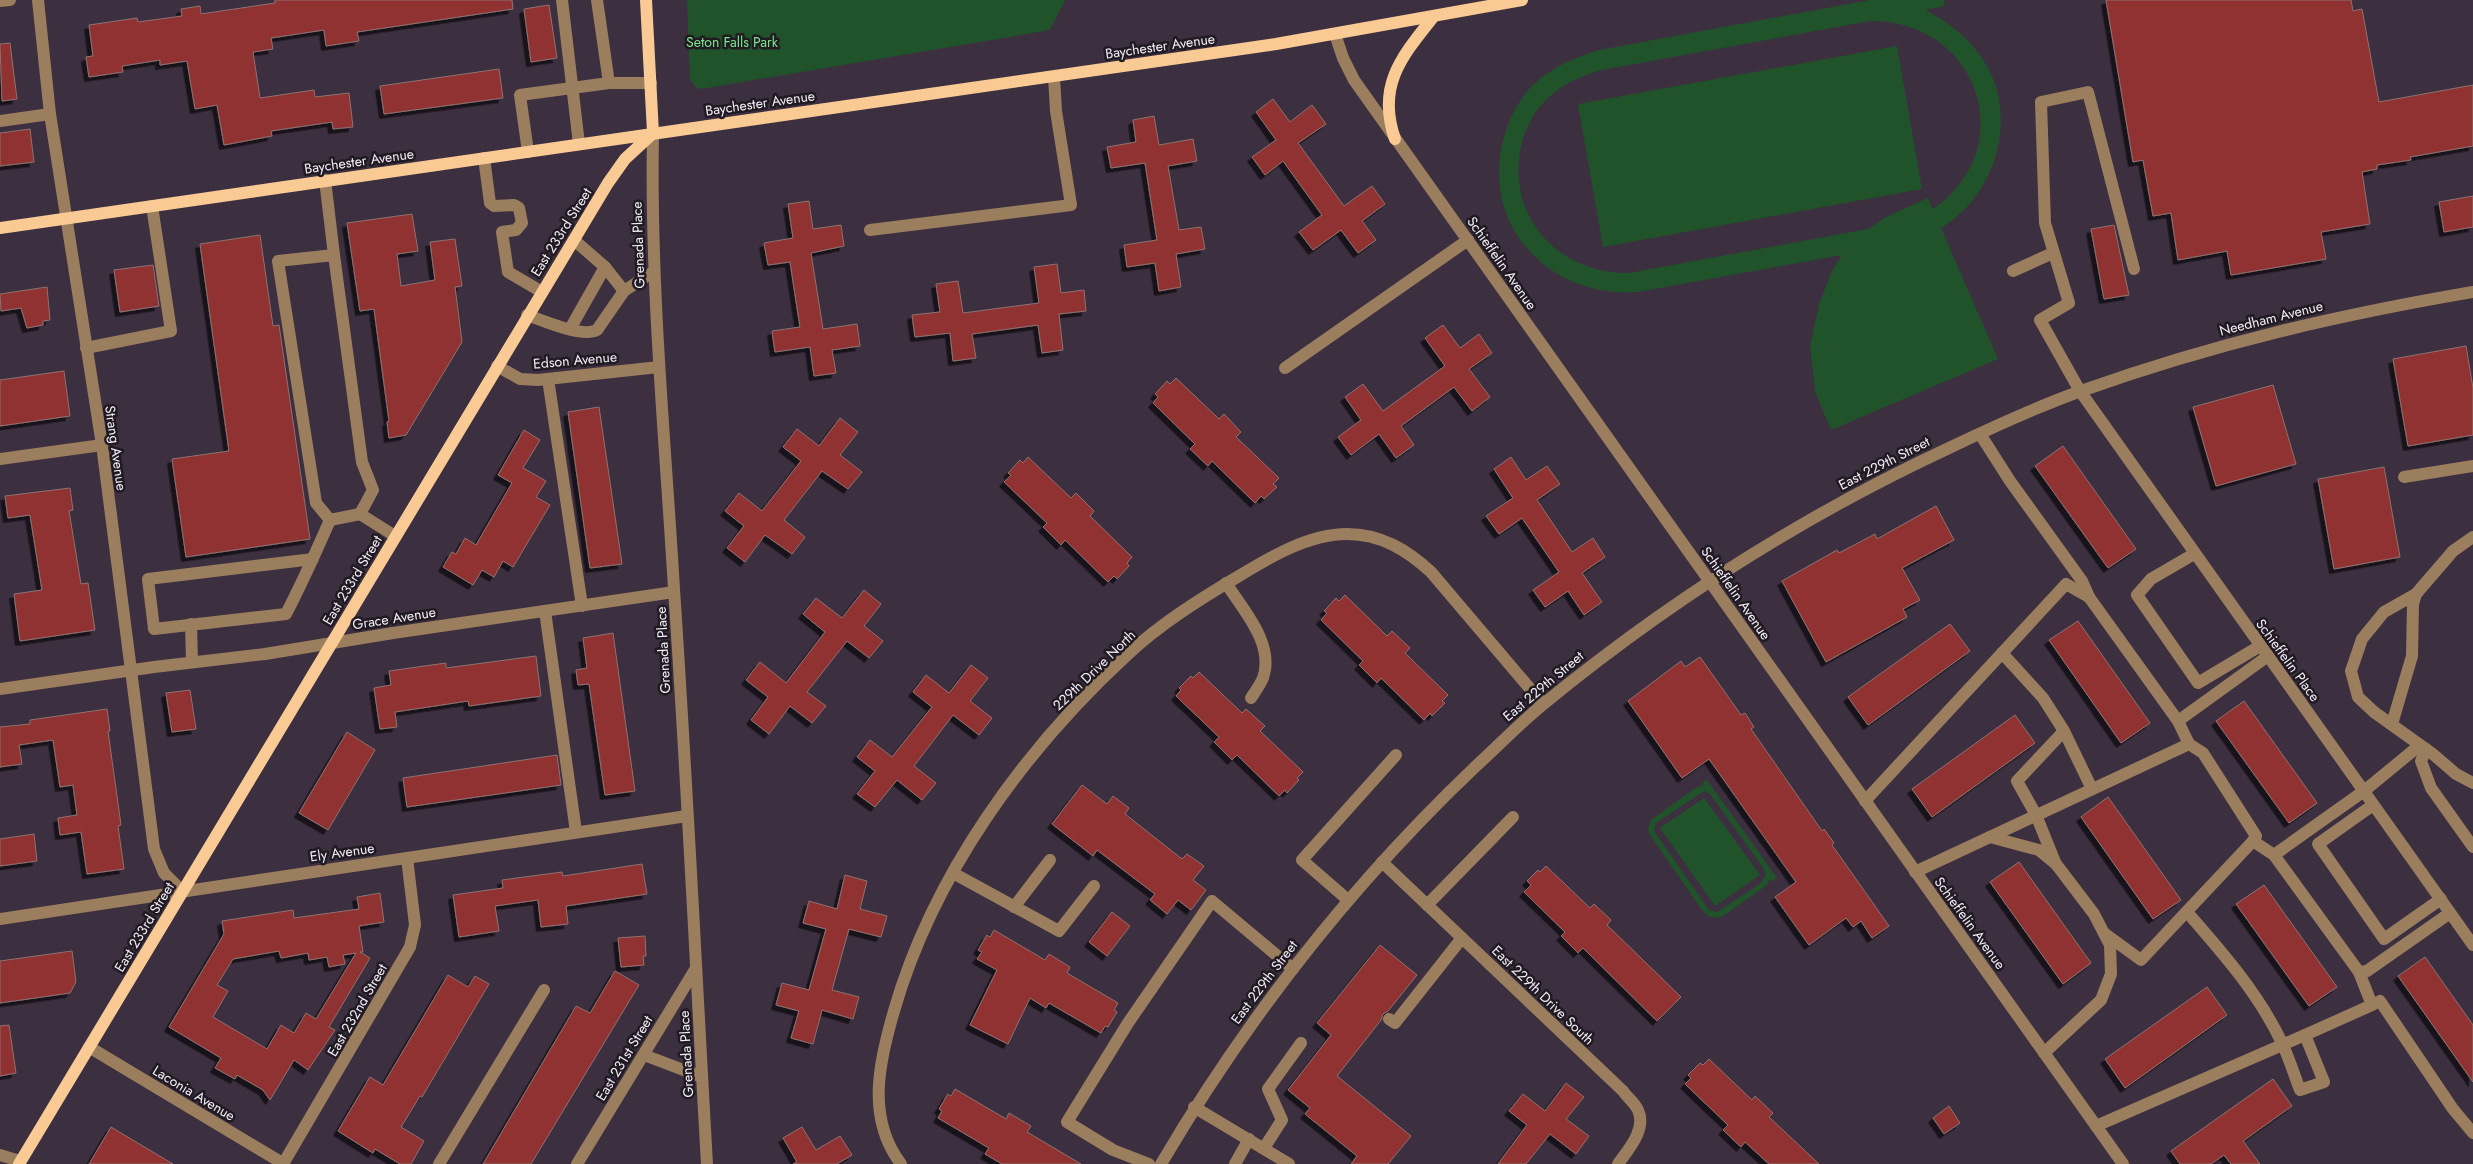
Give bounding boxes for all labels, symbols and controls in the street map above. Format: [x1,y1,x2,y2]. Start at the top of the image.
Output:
street label: Baychester Avenue [1104,28,1216,64]
park label: Seton Falls Park [686,32,779,52]
street label: Baychester Avenue [704,85,816,121]
street label: Baychester Avenue [303,143,415,179]
street label: East 233rd Street [526,183,597,280]
street label: Grenada Place [626,201,650,289]
street label: Schieffelin Avenue [1462,212,1542,314]
street label: Needham Avenue [2217,295,2325,341]
street label: Edson Avenue [532,346,618,374]
street label: Strang Avenue [100,404,132,492]
street label: East 229th Street [1835,431,1934,495]
street label: East 233rd Street [317,531,387,629]
street label: Schieffelin Avenue [1696,542,1776,644]
street label: Grace Avenue [351,602,437,634]
street label: Grenada Place [651,606,675,694]
street label: Schieffelin Place [2251,615,2325,705]
street label: 229th Drive North [1048,625,1140,715]
street label: East 229th Street [1498,646,1588,726]
street label: Ely Avenue [308,838,376,866]
street label: Schieffelin Avenue [1930,873,2010,973]
street label: East 233rd Street [109,878,179,976]
street label: East 229th Street [1226,936,1302,1028]
street label: East 229th Drive South [1487,941,1599,1049]
street label: East 232nd Street [322,959,392,1060]
street label: Grenada Place [674,1010,698,1098]
street label: East 231st Street [591,1011,658,1104]
street label: Laconia Avenue [149,1061,239,1125]

